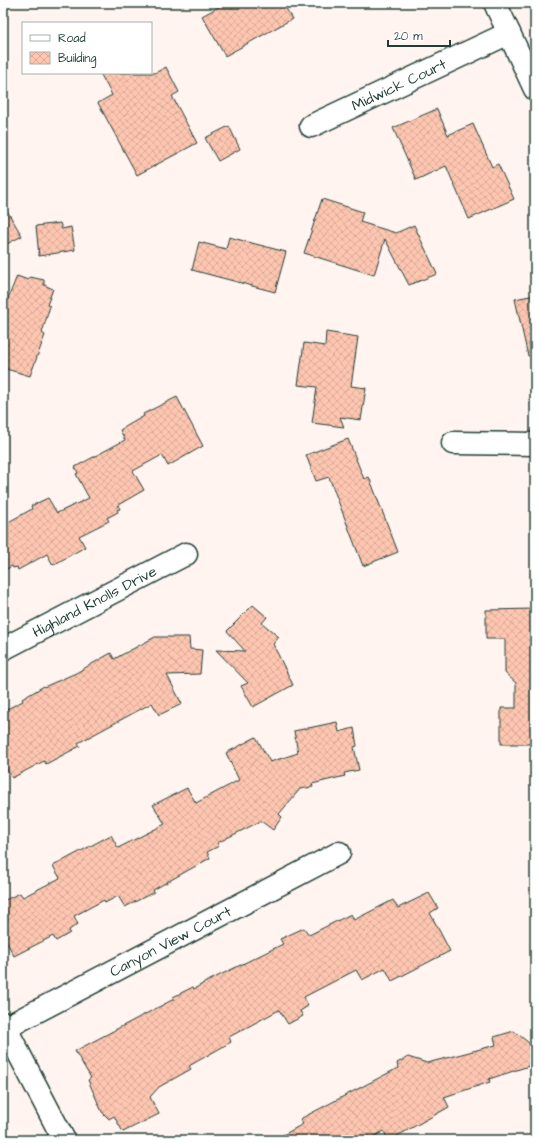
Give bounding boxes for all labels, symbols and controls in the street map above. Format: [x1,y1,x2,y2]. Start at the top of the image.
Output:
legend [22,22,152,74]
scale bar [388,22,450,48]
text: 20 m [394,28,423,45]
text: Road [58,30,86,47]
text: Building [58,50,96,68]
street label: Midwick Court [348,54,450,117]
street label: Highland Knolls Drive [29,561,160,643]
street label: Canyon View Court [106,901,235,982]

